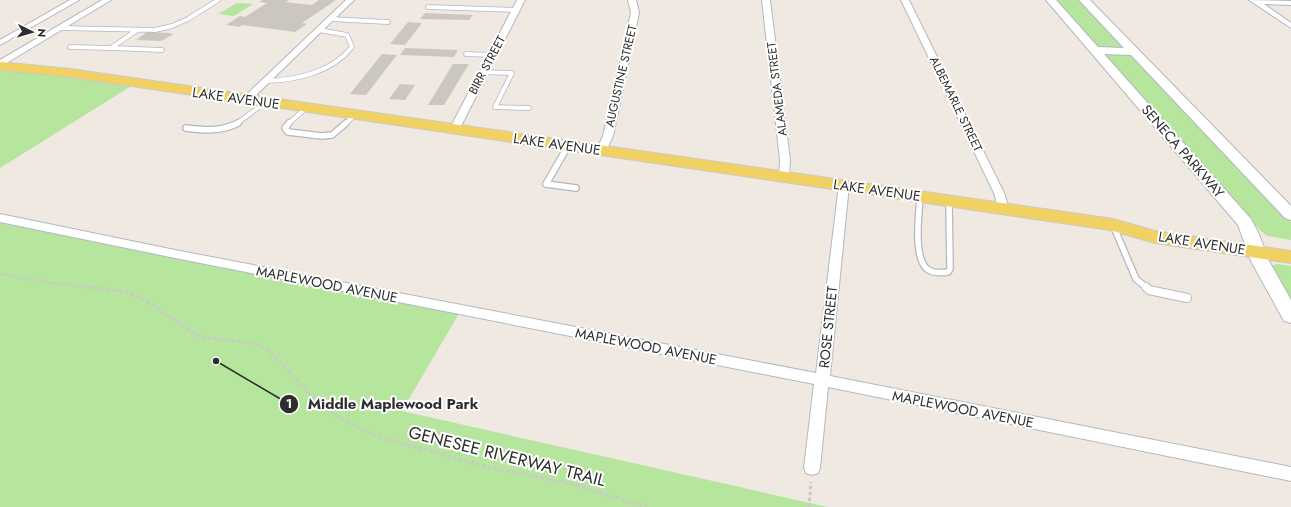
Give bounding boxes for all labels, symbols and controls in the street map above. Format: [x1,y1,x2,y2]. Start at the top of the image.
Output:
north arrow [12,12,52,52]
street label: AUGUSTINE STREET [600,23,642,129]
text: N [34,28,50,38]
street label: BIRR STREET [464,32,510,98]
street label: ALAMEDA STREET [762,40,792,137]
street label: ALBEMARLE STREET [925,53,987,155]
street label: LAKE AVENUE [191,82,281,114]
street label: SENECA PARKWAY [1137,100,1229,202]
street label: LAKE AVENUE [512,128,602,160]
street label: LAKE AVENUE [832,174,922,206]
street label: LAKE AVENUE [1157,226,1247,260]
street label: MAPLEWOOD AVENUE [254,260,400,308]
street label: ROSE STREET [814,284,842,369]
street label: MAPLEWOOD AVENUE [573,322,719,370]
street label: MAPLEWOOD AVENUE [890,385,1036,433]
callout: Middle Maplewood Park [279,391,486,418]
text: Middle Maplewood Park [308,393,479,415]
text: 1 [286,395,292,413]
street label: GENESEE RIVERWAY TRAIL [406,420,608,492]

